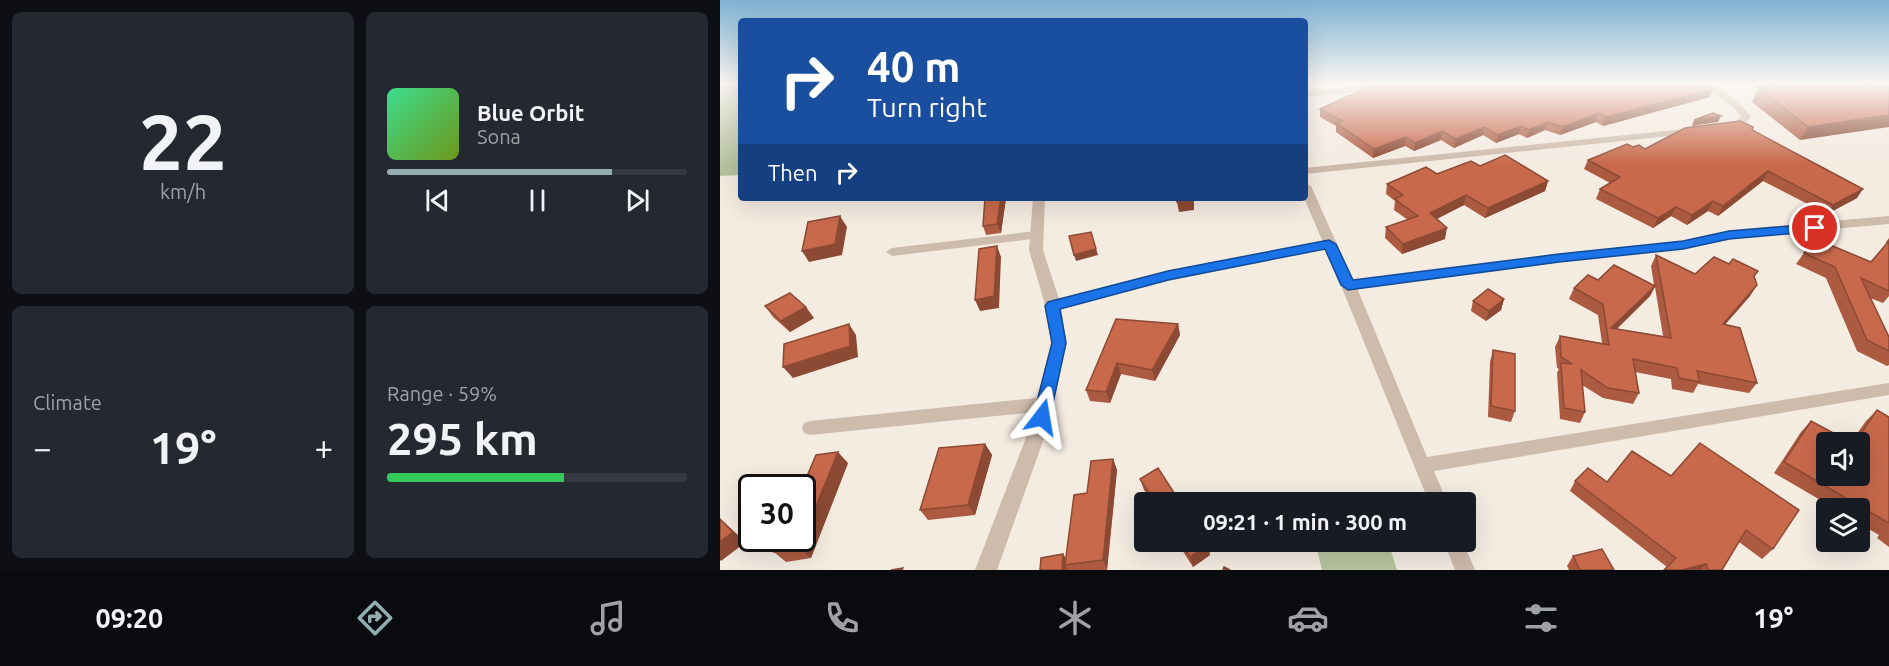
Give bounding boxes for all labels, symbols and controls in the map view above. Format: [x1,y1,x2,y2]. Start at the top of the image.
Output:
icon: right [768,42,846,120]
text: 40 m [867,43,961,90]
text: Turn right [867,92,987,122]
text: 22 [139,97,227,185]
text: Blue Orbit [477,100,584,125]
text: Sona [477,125,521,148]
icon: right [830,156,863,189]
text: Then [768,160,818,185]
text: km/h [160,180,206,203]
icon: previous [421,184,454,217]
icon: pause [521,184,554,217]
icon: next [621,184,654,217]
pin [1789,202,1840,253]
icon: arrive [1798,211,1831,244]
text: Range · 59% [387,382,497,405]
position arrow [1010,385,1074,449]
text: Climate [33,391,102,414]
text: 295 km [387,413,538,464]
text: 19° [150,422,216,473]
text: − [33,429,52,466]
text: + [314,429,333,466]
map controls [1816,432,1870,552]
button: sound [1816,432,1870,486]
speed limit sign: 30 [738,474,816,552]
button: layers [1816,498,1870,552]
text: 09:21 · 1 min · 300 m [1203,509,1407,534]
icon: directions [354,597,396,639]
icon: music [587,597,629,639]
icon: phone [821,597,863,639]
icon: climate [1054,597,1096,639]
icon: car [1287,597,1329,639]
icon: filters [1520,597,1562,639]
text: 09:20 [96,603,163,633]
text: 19° [1753,603,1793,633]

